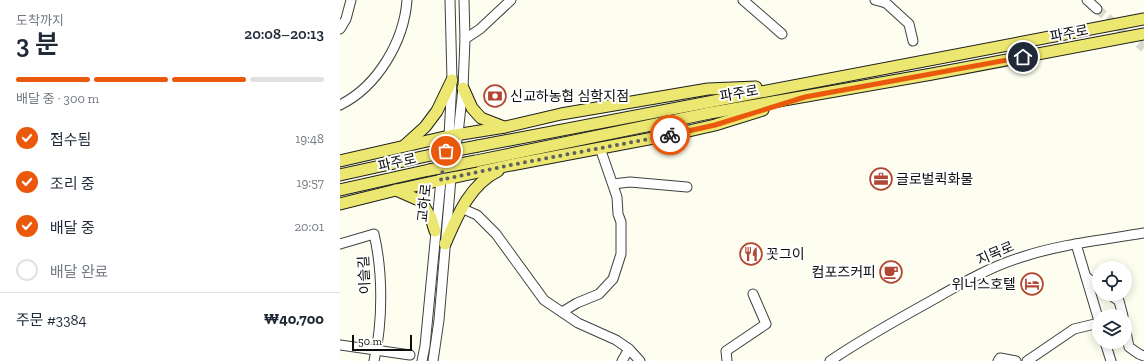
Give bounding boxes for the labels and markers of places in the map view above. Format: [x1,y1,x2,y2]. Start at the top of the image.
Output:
pin [1006,40,1040,74]
bank icon: 신교하농협 심학지점 [482,83,508,109]
place label: 신교하농협 심학지점 [510,88,629,105]
pin [429,134,463,168]
office icon: 글로벌퀵화물 [868,166,894,192]
place label: 글로벌퀵화물 [896,171,973,188]
restaurant icon: 꼿그이 [738,241,764,267]
place label: 꼿그이 [766,246,805,263]
cafe icon: 컴포즈커피 [878,259,904,285]
place label: 컴포즈커피 [812,264,876,281]
hotel icon: 위너스호텔 [1019,271,1045,297]
place label: 위너스호텔 [952,276,1016,293]

